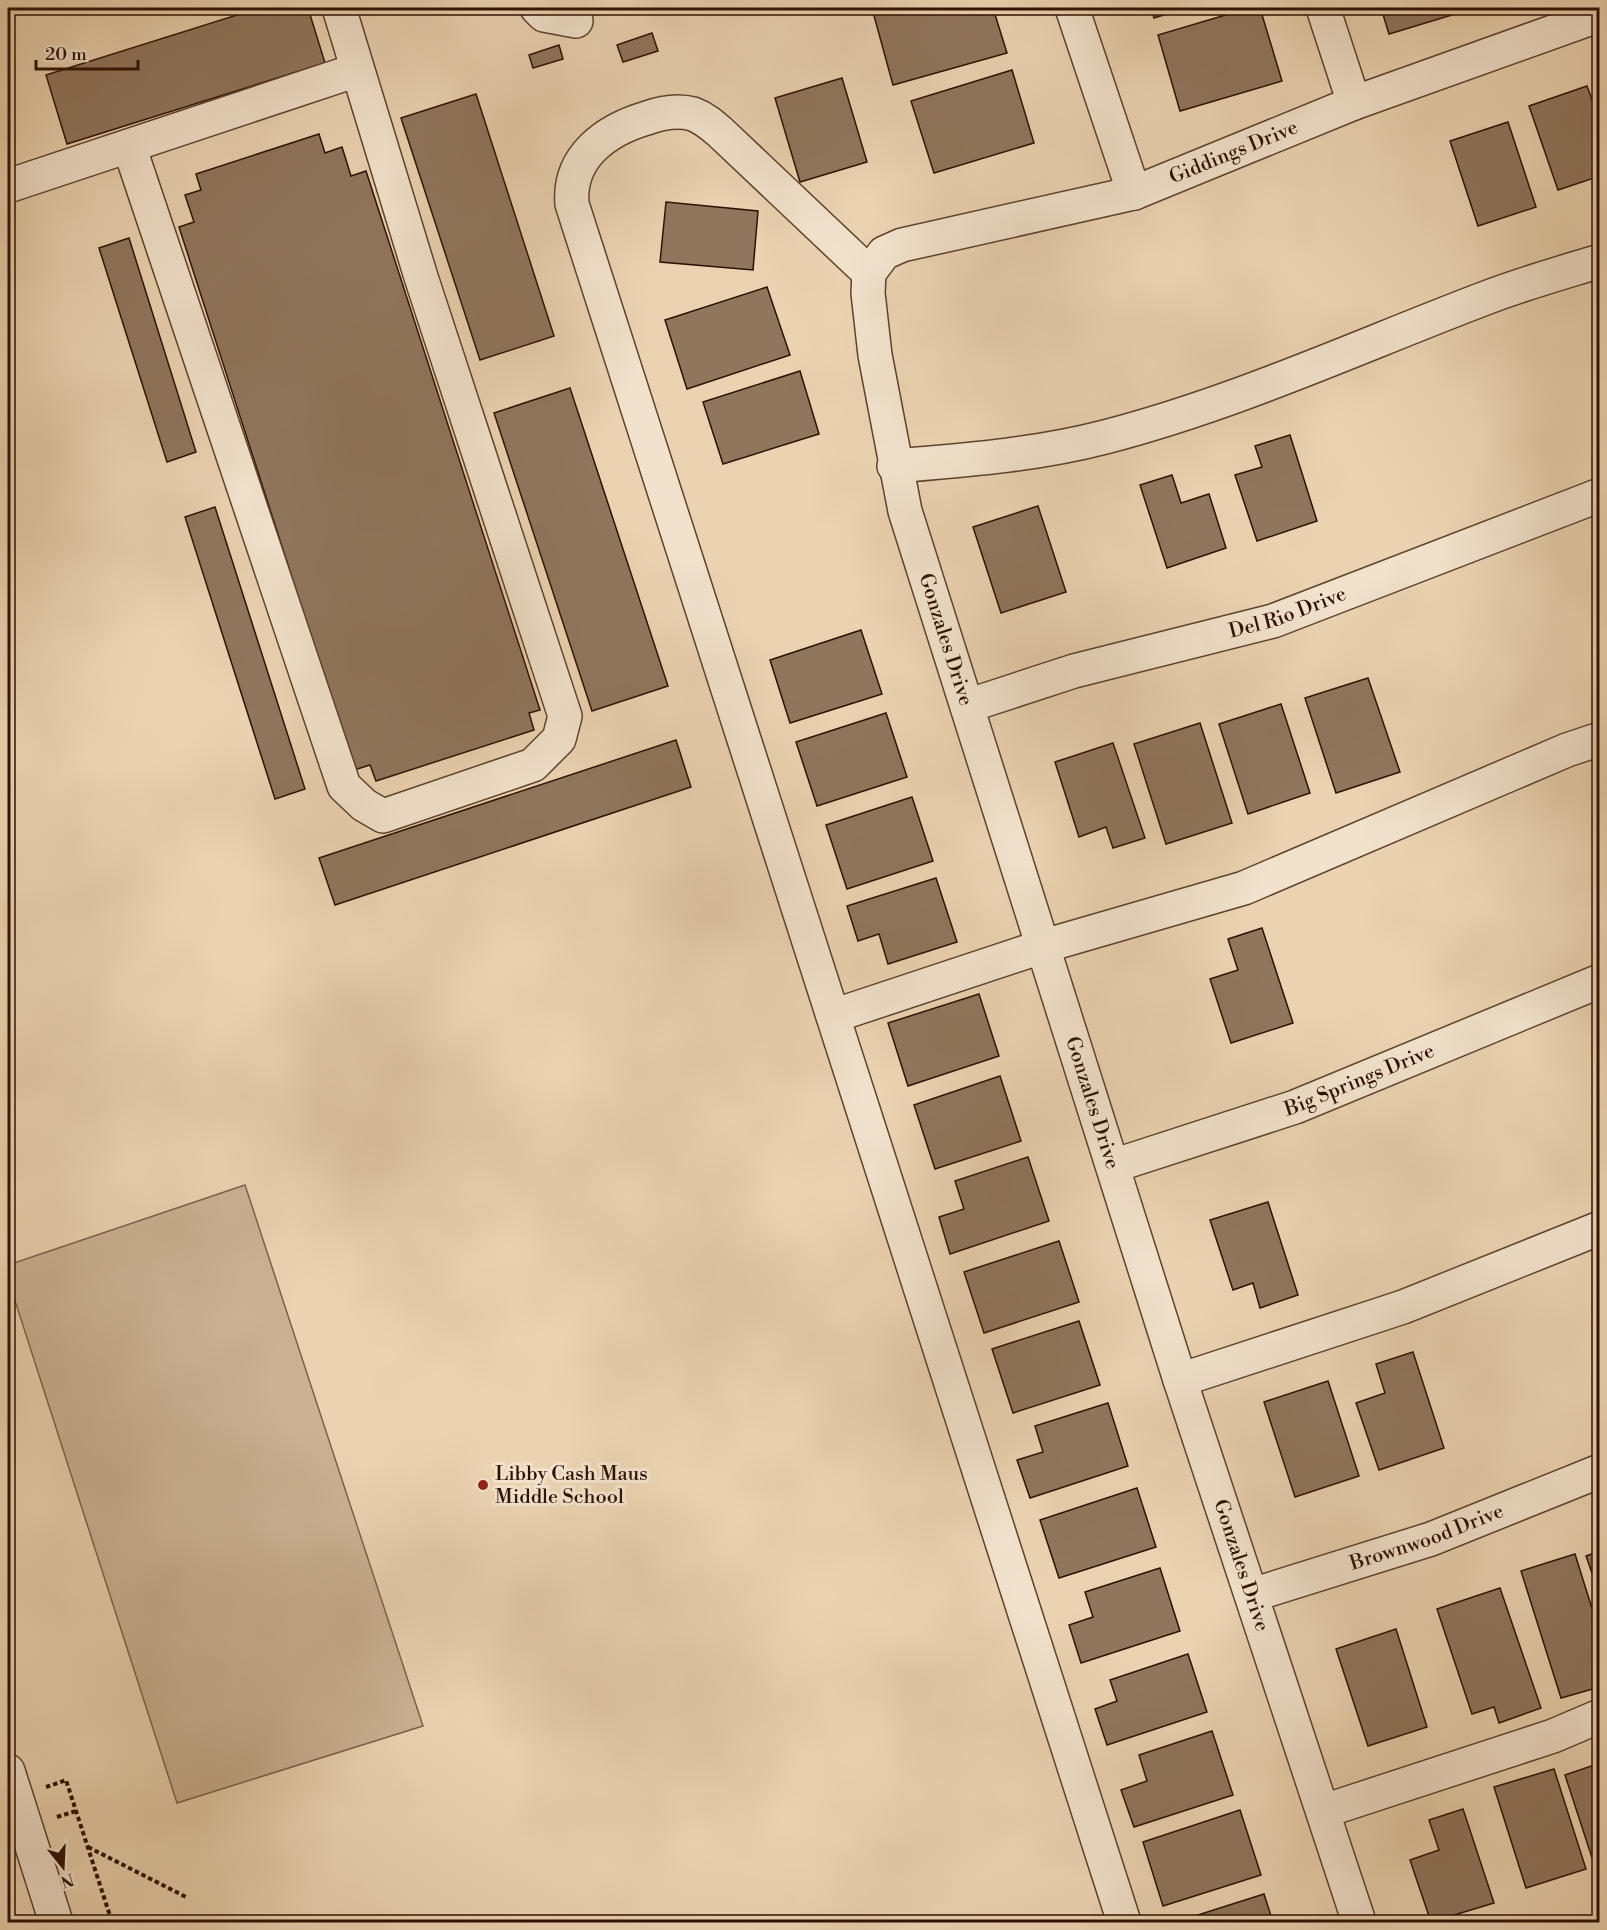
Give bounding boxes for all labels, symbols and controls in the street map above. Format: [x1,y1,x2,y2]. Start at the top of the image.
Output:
scale bar [36,33,138,71]
text: 20 m [45,43,87,66]
street label: Giddings Drive [1165,115,1302,190]
street label: Gonzales Drive [913,570,978,709]
street label: Del Rio Drive [1226,581,1350,644]
street label: Gonzales Drive [1060,1033,1125,1172]
street label: Big Springs Drive [1280,1038,1438,1122]
place label: Libby Cash Maus Middle School [495,1462,648,1510]
marker: Libby Cash Maus Middle School [476,1478,490,1492]
street label: Gonzales Drive [1208,1496,1275,1635]
street label: Brownwood Drive [1346,1499,1507,1576]
north arrow [33,1837,93,1897]
text: N [58,1869,76,1892]

